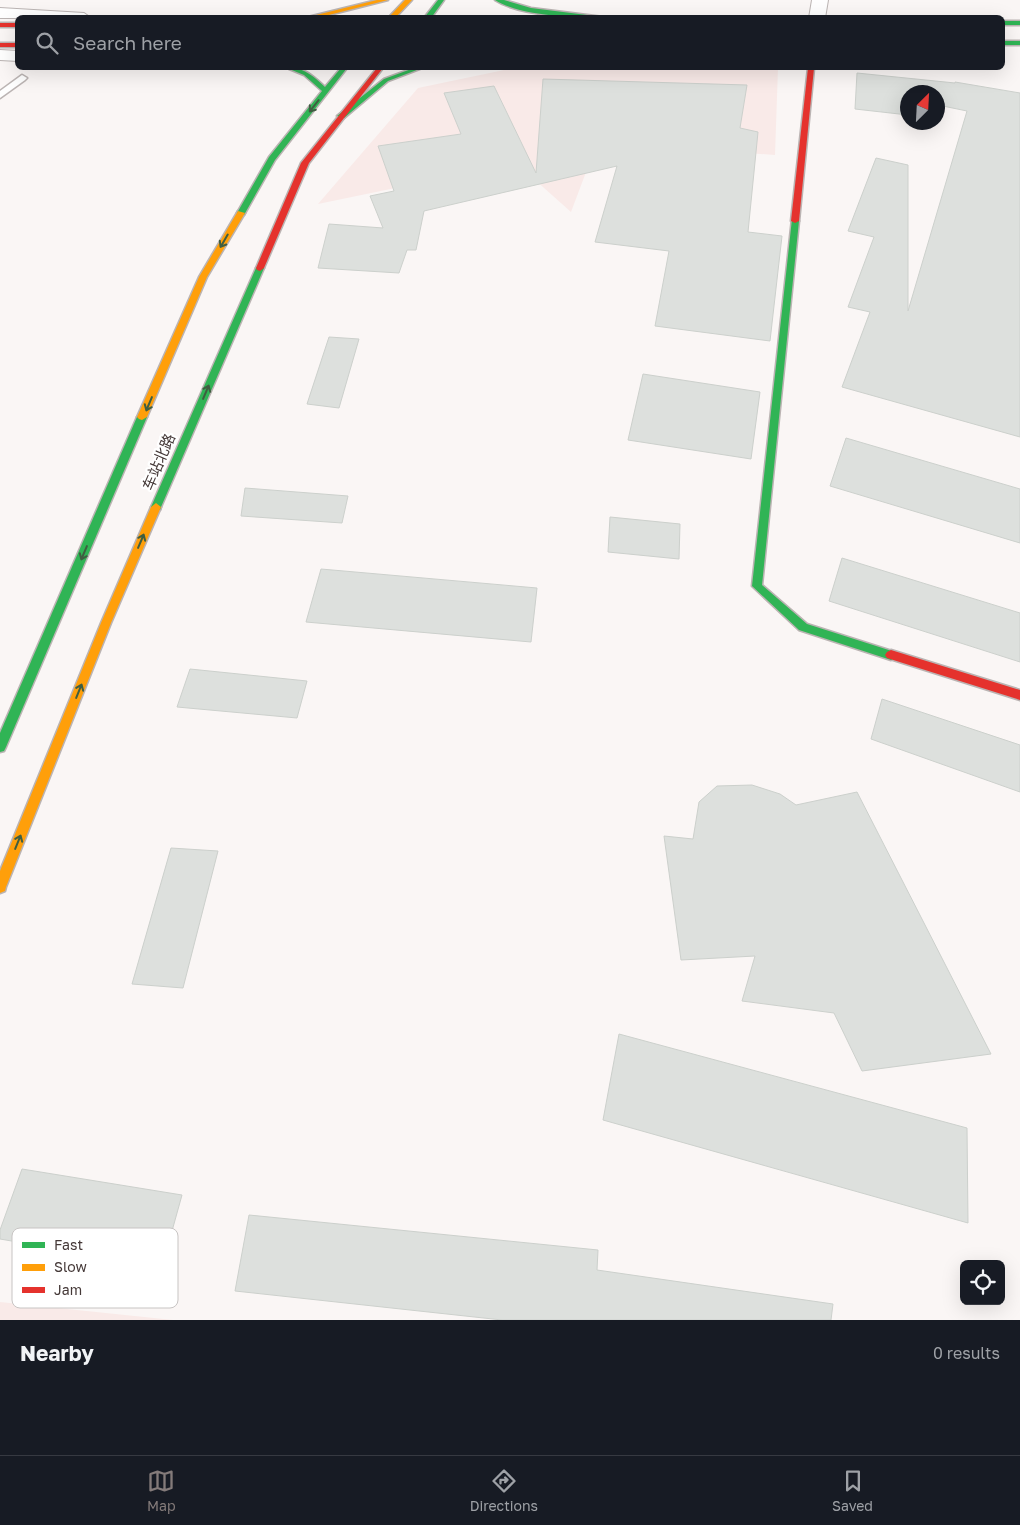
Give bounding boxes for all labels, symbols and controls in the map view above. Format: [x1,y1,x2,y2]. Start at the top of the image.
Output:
search box [15,15,1005,70]
icon: search [33,29,61,57]
text: Search here [73,31,182,54]
north arrow [900,85,945,130]
one-way arrow [309,99,320,112]
one-way arrow [219,233,229,247]
one-way arrow [202,385,212,400]
one-way arrow [143,396,153,411]
street label: 车站北路 [138,430,178,493]
one-way arrow [137,534,147,549]
one-way arrow [79,545,89,560]
one-way arrow [74,684,84,699]
one-way arrow [14,835,23,850]
legend [12,1228,178,1308]
text: Fast [54,1236,83,1253]
text: Slow [54,1258,87,1275]
map controls [960,1260,1005,1305]
button: locate [960,1260,1005,1305]
text: Jam [54,1281,82,1298]
text: Nearby [20,1340,94,1366]
text: 0 results [933,1343,1000,1363]
tab: Map [147,1467,176,1514]
tab: Directions [470,1467,538,1514]
tab: Saved [832,1467,873,1514]

